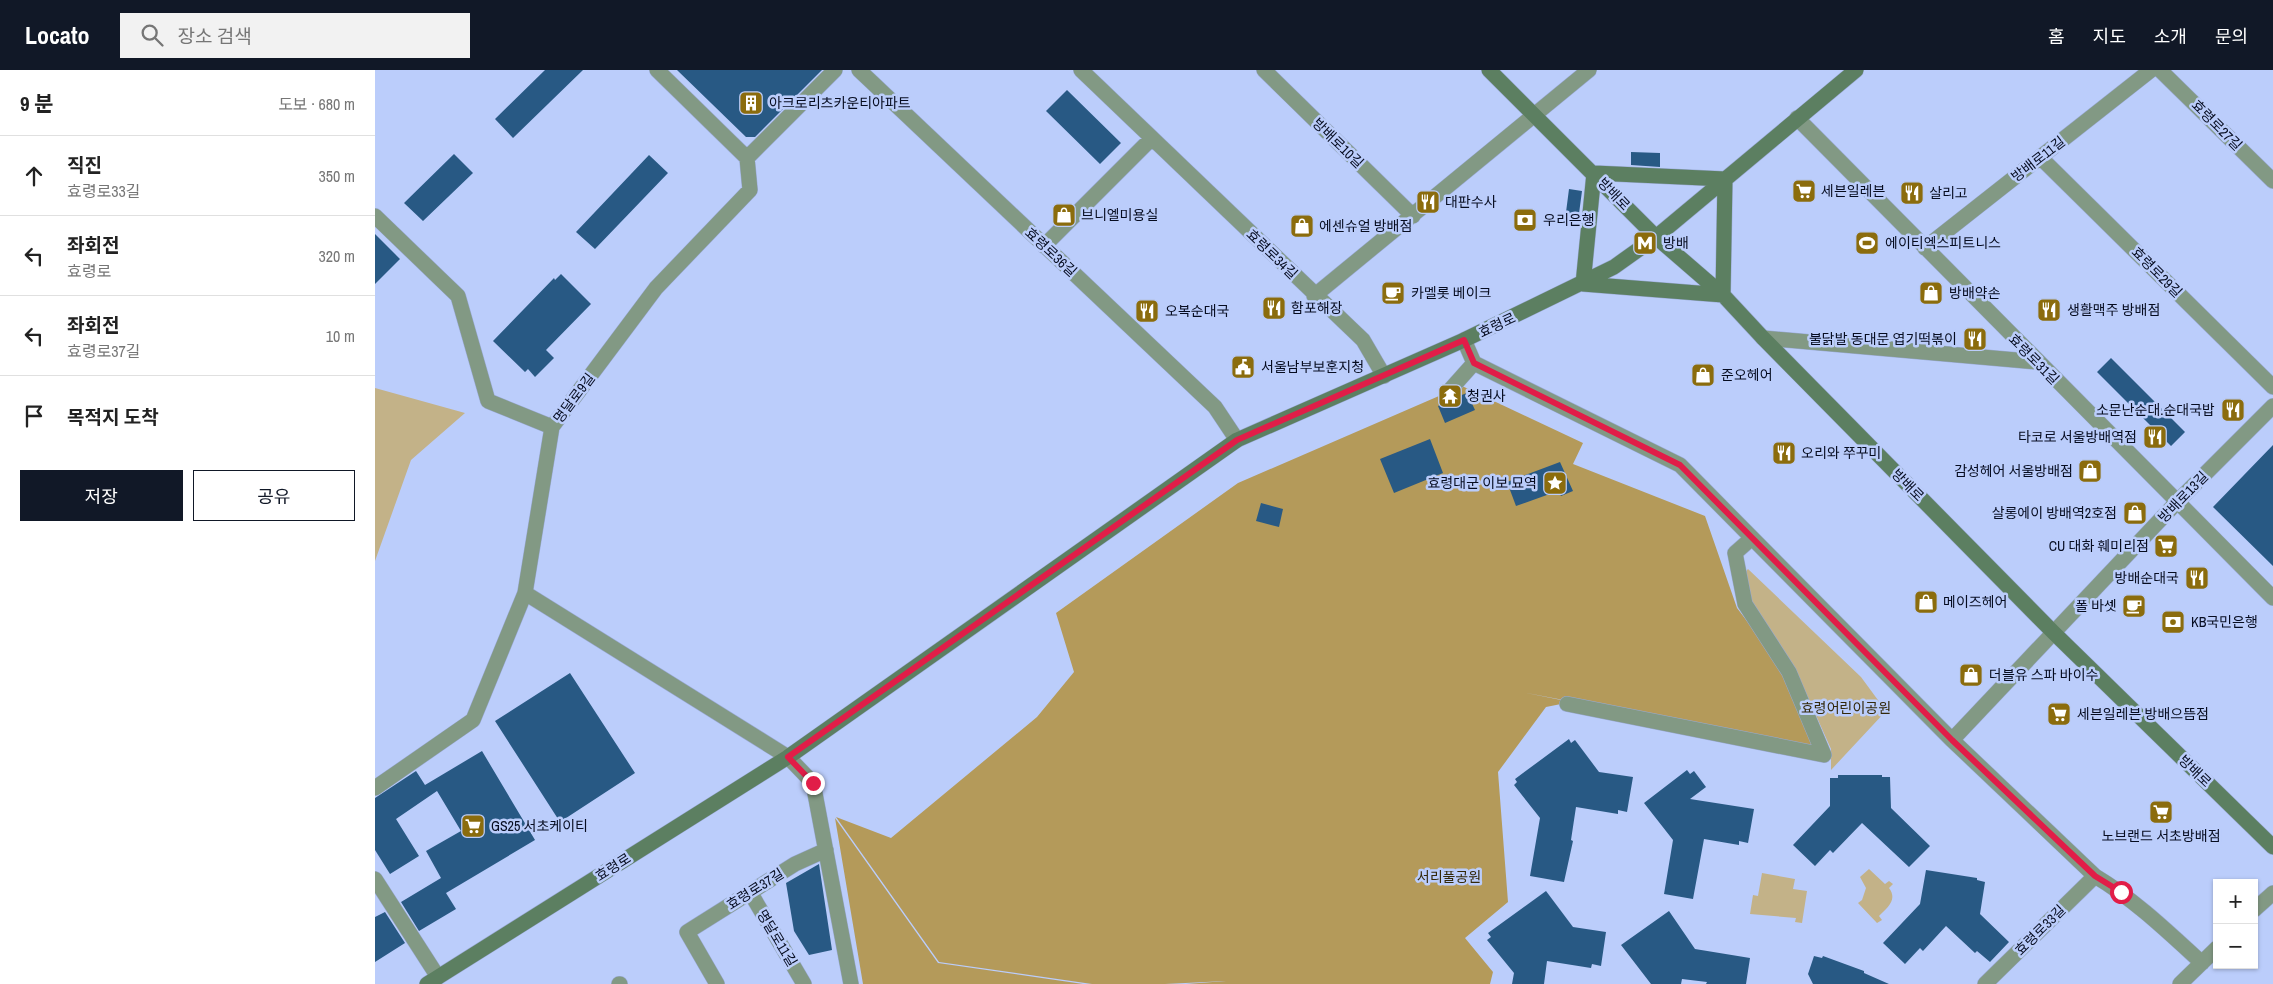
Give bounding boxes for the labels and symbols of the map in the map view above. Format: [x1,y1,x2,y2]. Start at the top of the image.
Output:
building icon: 아크로리츠카운티아파트 [738,90,764,116]
place label: 아크로리츠카운티아파트 [769,94,911,112]
street label: 효령로27길 [2188,96,2246,154]
street label: 방배로10길 [1309,114,1367,172]
street label: 방배로11길 [2007,132,2069,186]
street label: 방배로 [1594,174,1634,214]
supermarket icon: 세븐일레븐 [1791,178,1817,204]
restaurant icon: 살리고 [1899,180,1925,206]
place label: 세븐일레븐 [1821,182,1886,200]
place label: 살리고 [1929,184,1968,202]
restaurant icon: 대판수사 [1415,189,1441,215]
place label: 대판수사 [1445,193,1497,211]
shop icon: 브니엘미용실 [1051,202,1077,228]
place label: 브니엘미용실 [1081,206,1158,224]
bank icon: 우리은행 [1512,207,1538,233]
place label: 우리은행 [1543,211,1595,229]
shop icon: 에센슈얼 방배점 [1289,213,1315,239]
place label: 에센슈얼 방배점 [1319,217,1412,235]
street label: 효령로36길 [1021,223,1081,281]
street label: 효령로34길 [1243,225,1301,283]
metro station icon: 방배 [1632,230,1658,256]
sports icon: 에이티엑스피트니스 [1854,230,1880,256]
place label: 방배 [1663,234,1689,252]
place label: 에이티엑스피트니스 [1885,234,2001,252]
street label: 효령로29길 [2128,243,2186,301]
cafe icon: 카멜롯 베이크 [1380,280,1406,306]
shop icon: 방배약손 [1918,280,1944,306]
place label: 카멜롯 베이크 [1411,284,1492,302]
place label: 방배약손 [1949,284,2001,302]
restaurant icon: 함포해장 [1261,295,1287,321]
restaurant icon: 생활맥주 방배점 [2036,297,2062,323]
restaurant icon: 오복순대국 [1134,298,1160,324]
place label: 함포해장 [1291,299,1343,317]
place label: 생활맥주 방배점 [2067,301,2160,319]
place label: 오복순대국 [1165,302,1230,320]
street label: 효령로 [1476,309,1518,341]
restaurant icon: 불닭발 동대문 엽기떡볶이 [1962,326,1988,352]
place label: 불닭발 동대문 엽기떡볶이 [1809,330,1957,348]
street label: 효령로31길 [2005,330,2063,388]
public building icon: 서울남부보훈지청 [1230,354,1256,380]
place label: 서울남부보훈지청 [1261,358,1364,376]
shop icon: 준오헤어 [1690,362,1716,388]
place label: 준오헤어 [1721,366,1773,384]
street label: 명달로9길 [549,369,599,427]
temple icon: 청권사 [1437,383,1463,409]
place label: 청권사 [1467,387,1506,405]
restaurant icon: 소문난순대.순대국밥 [2220,397,2246,423]
place label: 소문난순대.순대국밥 [2096,401,2215,419]
restaurant icon: 타코로 서울방배역점 [2142,424,2168,450]
place label: 타코로 서울방배역점 [2018,428,2137,446]
restaurant icon: 오리와 쭈꾸미 [1771,440,1797,466]
place label: 오리와 쭈꾸미 [1801,444,1881,462]
shop icon: 감성헤어 서울방배점 [2077,458,2103,484]
place label: 감성헤어 서울방배점 [1954,462,2073,480]
street label: 방배로 [1888,465,1928,505]
street label: 방배로13길 [2154,468,2212,526]
place icon: 효령대군 이보 묘역 [1542,470,1568,496]
place label: 효령대군 이보 묘역 [1428,474,1537,492]
shop icon: 살롱에이 방배역2호점 [2122,500,2148,526]
place label: 살롱에이 방배역2호점 [1992,504,2117,522]
supermarket icon: CU 대화 훼미리점 [2153,533,2179,559]
place label: CU 대화 훼미리점 [2049,537,2149,555]
restaurant icon: 방배순대국 [2184,565,2210,591]
place label: 방배순대국 [2115,569,2179,587]
shop icon: 메이즈헤어 [1913,589,1939,615]
place label: 메이즈헤어 [1943,593,2007,611]
cafe icon: 폴 바셋 [2121,593,2147,619]
place label: 폴 바셋 [2075,597,2117,615]
bank icon: KB국민은행 [2160,609,2186,635]
place label: KB국민은행 [2191,613,2258,631]
shop icon: 더블유 스파 바이수 [1958,662,1984,688]
place label: 더블유 스파 바이수 [1989,666,2099,684]
park label: 효령어린이공원 [1801,699,1891,717]
supermarket icon: 세븐일레븐 방배으뜸점 [2046,701,2072,727]
place label: 세븐일레븐 방배으뜸점 [2077,705,2209,723]
street label: 방배로 [2175,751,2215,791]
route end [802,772,825,795]
supermarket icon: 노브랜드 서초방배점 [2148,799,2174,825]
supermarket icon: GS25 서초케이티 [460,813,486,839]
place label: GS25 서초케이티 [491,817,588,835]
place label: 노브랜드 서초방배점 [2101,827,2221,845]
street label: 효령로 [592,849,634,885]
street label: 효령로37길 [723,864,787,914]
park label: 서리풀공원 [1417,868,1481,886]
route start [2110,881,2133,904]
street label: 효령로33길 [2011,901,2069,959]
street label: 명달로11길 [753,906,801,970]

